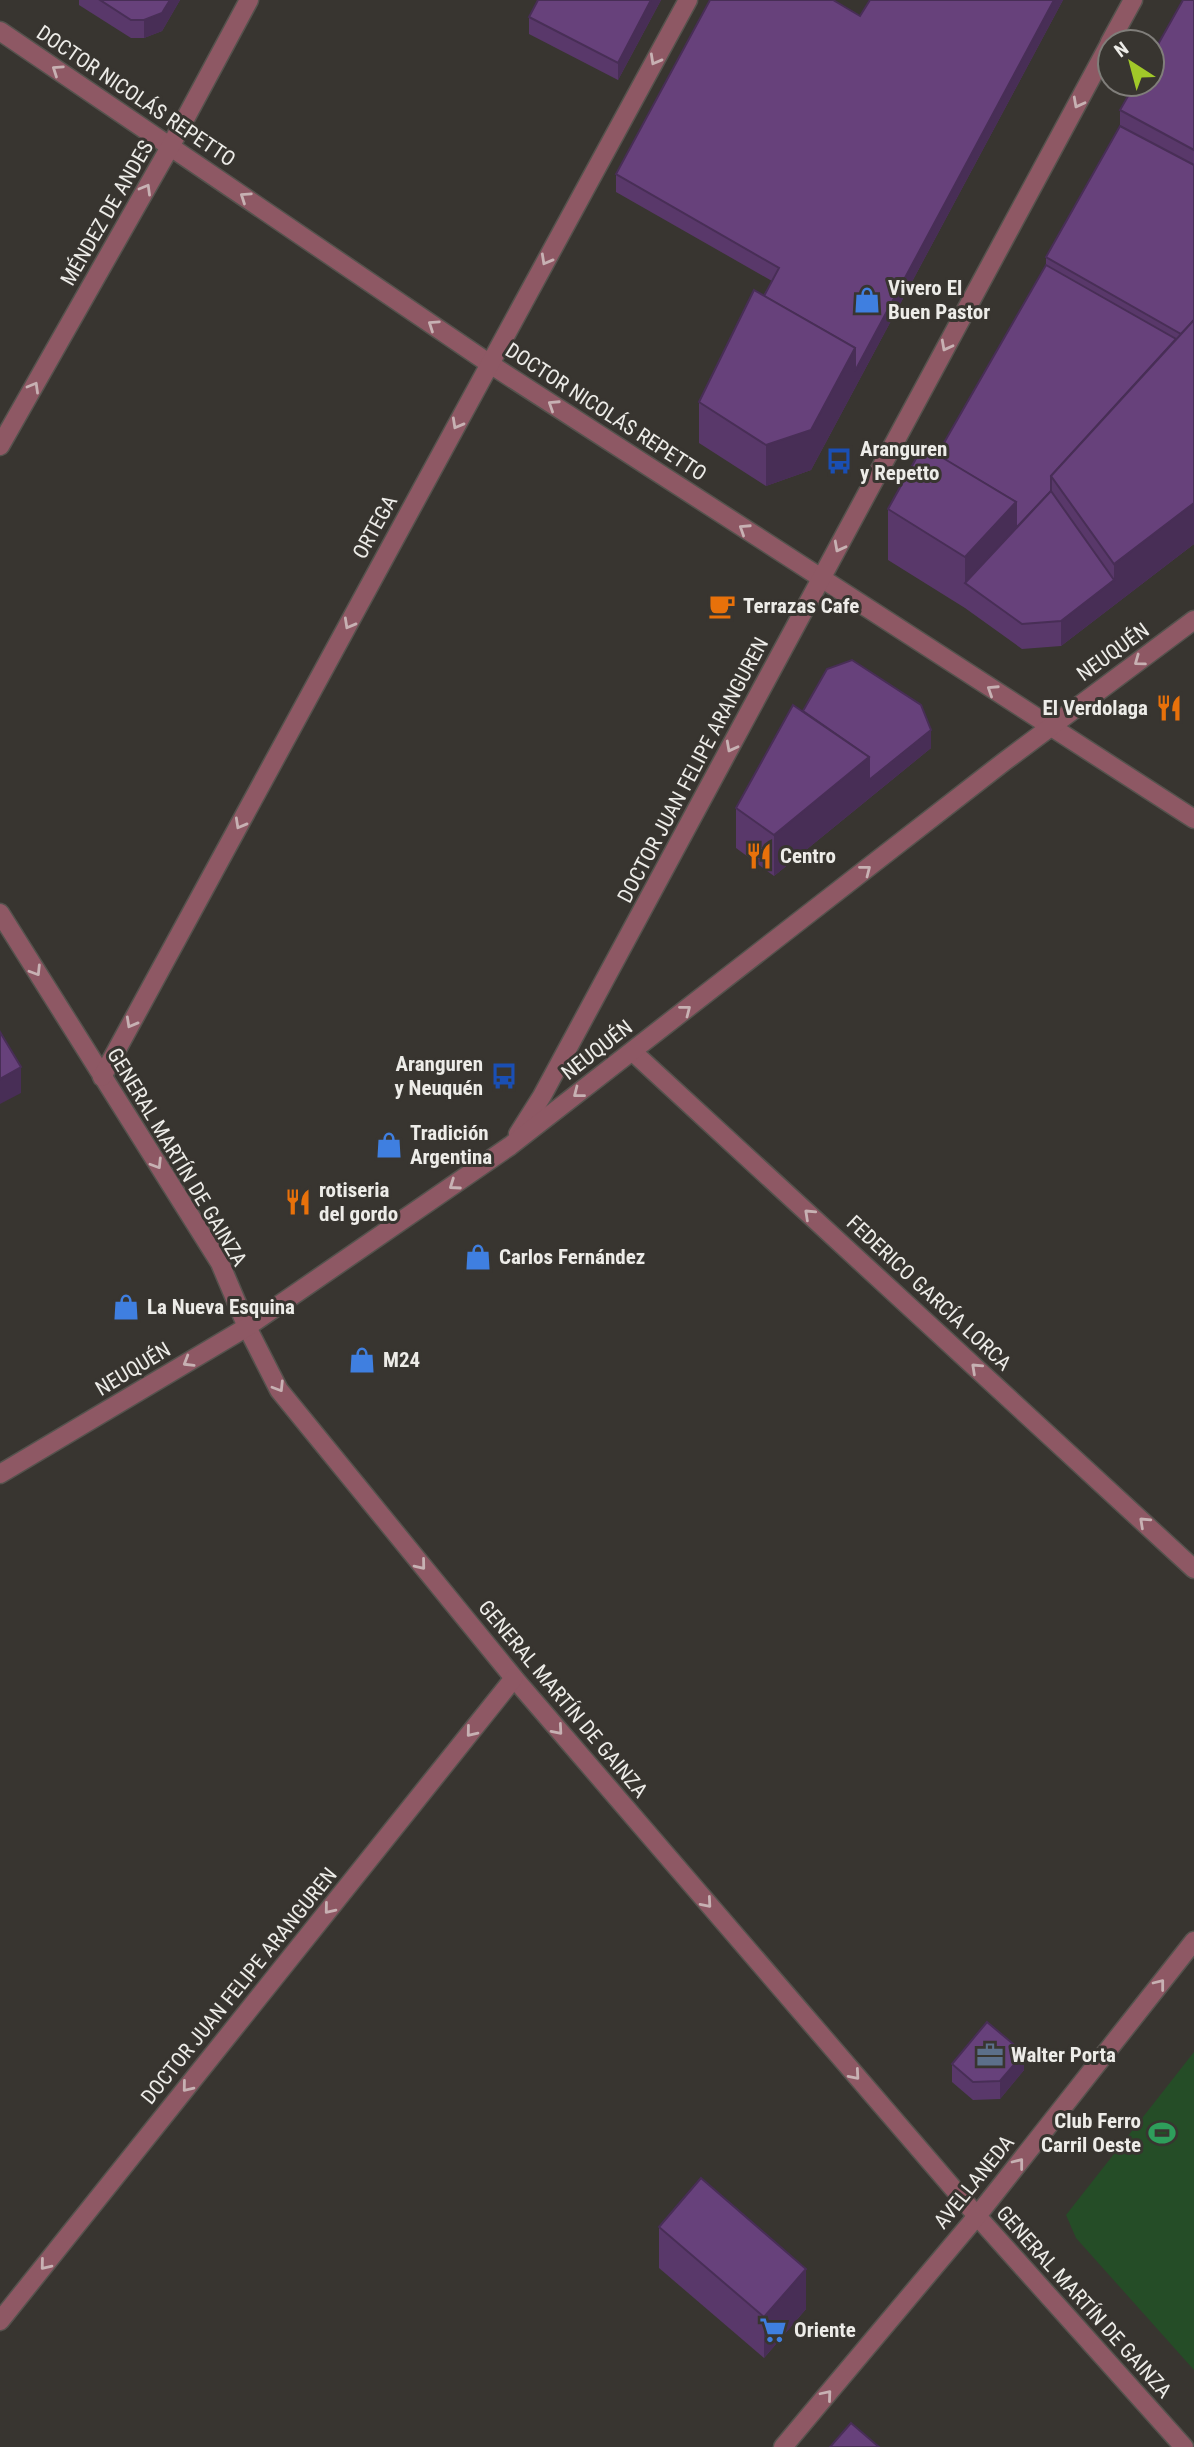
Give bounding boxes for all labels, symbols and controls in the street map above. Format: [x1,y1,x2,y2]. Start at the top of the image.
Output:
street label: DOCTOR NICOLÁS REPETTO [32,20,240,172]
north arrow [1096,28,1166,98]
text: N [1110,37,1133,62]
one-way arrow [650,53,663,65]
one-way arrow [52,66,65,78]
one-way arrow [1072,96,1086,108]
street label: MÉNDEZ DE ANDES [56,136,158,290]
one-way arrow [138,184,151,197]
one-way arrow [240,193,253,206]
one-way arrow [541,252,554,265]
place label: Vivero El Buen Pastor [888,276,990,324]
shop icon: Vivero El Buen Pastor [852,285,882,315]
one-way arrow [428,321,441,333]
street label: DOCTOR NICOLÁS REPETTO [501,338,711,486]
one-way arrow [941,339,955,352]
one-way arrow [26,382,39,394]
one-way arrow [548,401,561,413]
one-way arrow [452,416,465,429]
place label: Aranguren y Repetto [860,437,947,485]
bus stop icon: Aranguren y Repetto [824,446,854,476]
street label: ORTEGA [348,491,402,563]
one-way arrow [738,525,751,538]
one-way arrow [833,540,847,552]
cafe icon: Terrazas Cafe [707,591,737,621]
place label: Terrazas Cafe [743,594,859,618]
one-way arrow [343,616,357,629]
street label: NEUQUÉN [1072,618,1154,686]
street label: DOCTOR JUAN FELIPE ARANGUREN [613,633,773,907]
one-way arrow [1134,652,1147,665]
one-way arrow [987,685,1000,698]
restaurant icon: El Verdolaga [1154,693,1184,723]
place label: El Verdolaga [1043,696,1148,720]
one-way arrow [726,740,739,752]
one-way arrow [235,816,248,829]
restaurant icon: Centro [744,841,774,871]
place label: Centro [780,844,836,868]
one-way arrow [858,865,870,878]
one-way arrow [28,963,41,976]
one-way arrow [679,1005,691,1018]
street label: NEUQUÉN [557,1015,637,1085]
one-way arrow [126,1016,140,1029]
street label: GENERAL MARTÍN DE GAINZA [102,1044,252,1270]
place label: Aranguren y Neuquén [394,1052,483,1100]
bus stop icon: Aranguren y Neuquén [489,1061,519,1091]
one-way arrow [574,1085,586,1098]
place label: Tradición Argentina [410,1121,492,1169]
shop icon: Tradición Argentina [374,1130,404,1160]
one-way arrow [149,1156,162,1169]
one-way arrow [449,1176,462,1189]
place label: rotiseria del gordo [319,1178,398,1226]
restaurant icon: rotiseria del gordo [283,1187,313,1217]
one-way arrow [804,1210,817,1223]
street label: FEDERICO GARCÍA LORCA [842,1211,1016,1375]
shop icon: Carlos Fernández [463,1242,493,1272]
place label: Carlos Fernández [499,1245,645,1269]
shop icon: La Nueva Esquina [111,1292,141,1322]
place label: La Nueva Esquina [147,1295,295,1319]
street label: NEUQUÉN [91,1337,175,1401]
shop icon: M24 [347,1345,377,1375]
place label: M24 [383,1348,420,1372]
one-way arrow [183,1354,196,1367]
one-way arrow [971,1364,984,1377]
one-way arrow [271,1379,284,1392]
one-way arrow [1139,1518,1152,1531]
one-way arrow [413,1557,426,1569]
street label: GENERAL MARTÍN DE GAINZA [473,1595,653,1803]
one-way arrow [550,1722,562,1735]
one-way arrow [467,1724,480,1736]
street label: DOCTOR JUAN FELIPE ARANGUREN [136,1863,342,2109]
one-way arrow [699,1894,711,1907]
one-way arrow [325,1902,338,1914]
one-way arrow [1151,1980,1164,1992]
office icon: Walter Porta [975,2040,1005,2070]
place label: Walter Porta [1011,2043,1116,2067]
one-way arrow [847,2067,859,2080]
one-way arrow [183,2080,196,2092]
place label: Club Ferro Carril Oeste [1041,2109,1141,2157]
sports icon: Club Ferro Carril Oeste [1147,2118,1177,2148]
street label: AVELLANEDA [929,2131,1019,2233]
one-way arrow [1010,2158,1023,2171]
street label: GENERAL MARTÍN DE GAINZA [991,2201,1177,2403]
one-way arrow [41,2256,53,2269]
supermarket icon: Oriente [758,2315,788,2345]
place label: Oriente [794,2318,856,2342]
one-way arrow [819,2390,831,2403]

